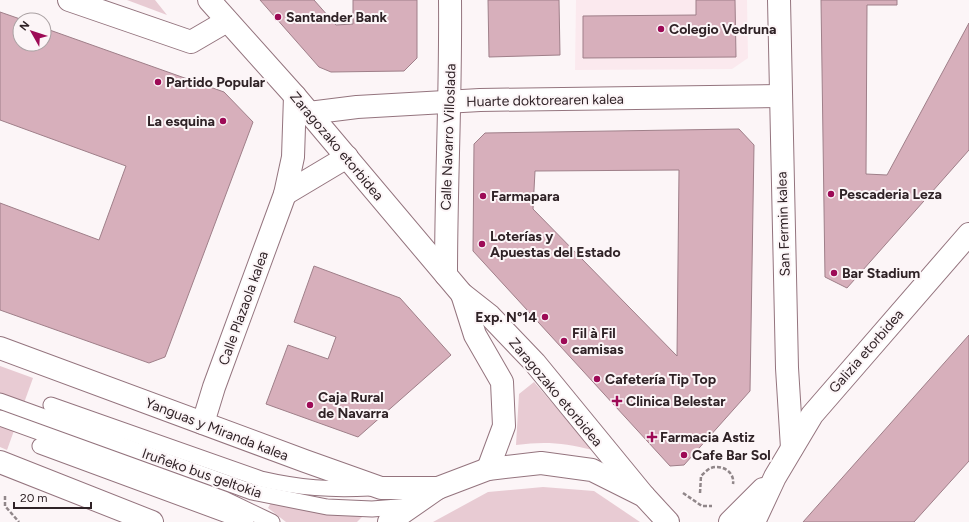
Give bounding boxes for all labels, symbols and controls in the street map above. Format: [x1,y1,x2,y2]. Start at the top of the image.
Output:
place label: Santander Bank [286,9,388,26]
north arrow [12,12,52,52]
marker: Santander Bank [273,12,283,22]
text: N [17,19,32,33]
place label: Colegio Vedruna [669,21,776,38]
marker: Colegio Vedruna [656,24,666,34]
street label: Calle Navarro Villoslada [437,63,460,211]
place label: Partido Popular [166,74,266,91]
marker: Partido Popular [153,77,163,87]
street label: Zaragozako etorbidea [286,88,387,204]
street label: Huarte doktorearen kalea [466,91,624,110]
place label: La esquina [147,113,215,130]
marker: La esquina [218,116,228,126]
street label: San Fermin kalea [773,171,794,277]
place label: Pescaderia Leza [839,186,942,203]
place label: Farmapara [491,188,560,205]
marker: Pescaderia Leza [826,189,836,199]
marker: Farmapara [478,191,488,201]
place label: Loterías y Apuestas del Estado [490,228,621,261]
marker: Loterías y Apuestas del Estado [477,239,487,249]
street label: Calle Plazaola kalea [215,249,272,368]
place label: Bar Stadium [842,265,920,282]
marker: Bar Stadium [829,268,839,278]
street label: Galizia etorbidea [826,306,907,397]
place label: Exp. N°14 [475,309,537,326]
marker: Exp. N°14 [540,312,550,322]
place label: Fil à Fil camisas [572,325,624,358]
street label: Zaragozako etorbidea [505,334,606,450]
marker: Fil à Fil camisas [559,336,569,346]
place label: Cafetería Tip Top [605,371,716,388]
marker: Cafetería Tip Top [592,374,602,384]
place label: Caja Rural de Navarra [318,389,389,422]
place label: Clinica Belestar [626,393,726,410]
street label: Yanguas y Miranda kalea [143,394,291,465]
marker: Clinica Belestar [611,395,623,407]
marker: Caja Rural de Navarra [305,400,315,410]
place label: Farmacia Astiz [660,429,755,446]
marker: Farmacia Astiz [647,432,657,442]
street label: Iruñeko bus geltokia [140,445,264,502]
place label: Cafe Bar Sol [692,447,771,464]
marker: Cafe Bar Sol [679,450,689,460]
scale bar [14,484,91,510]
text: 20 m [20,491,48,505]

